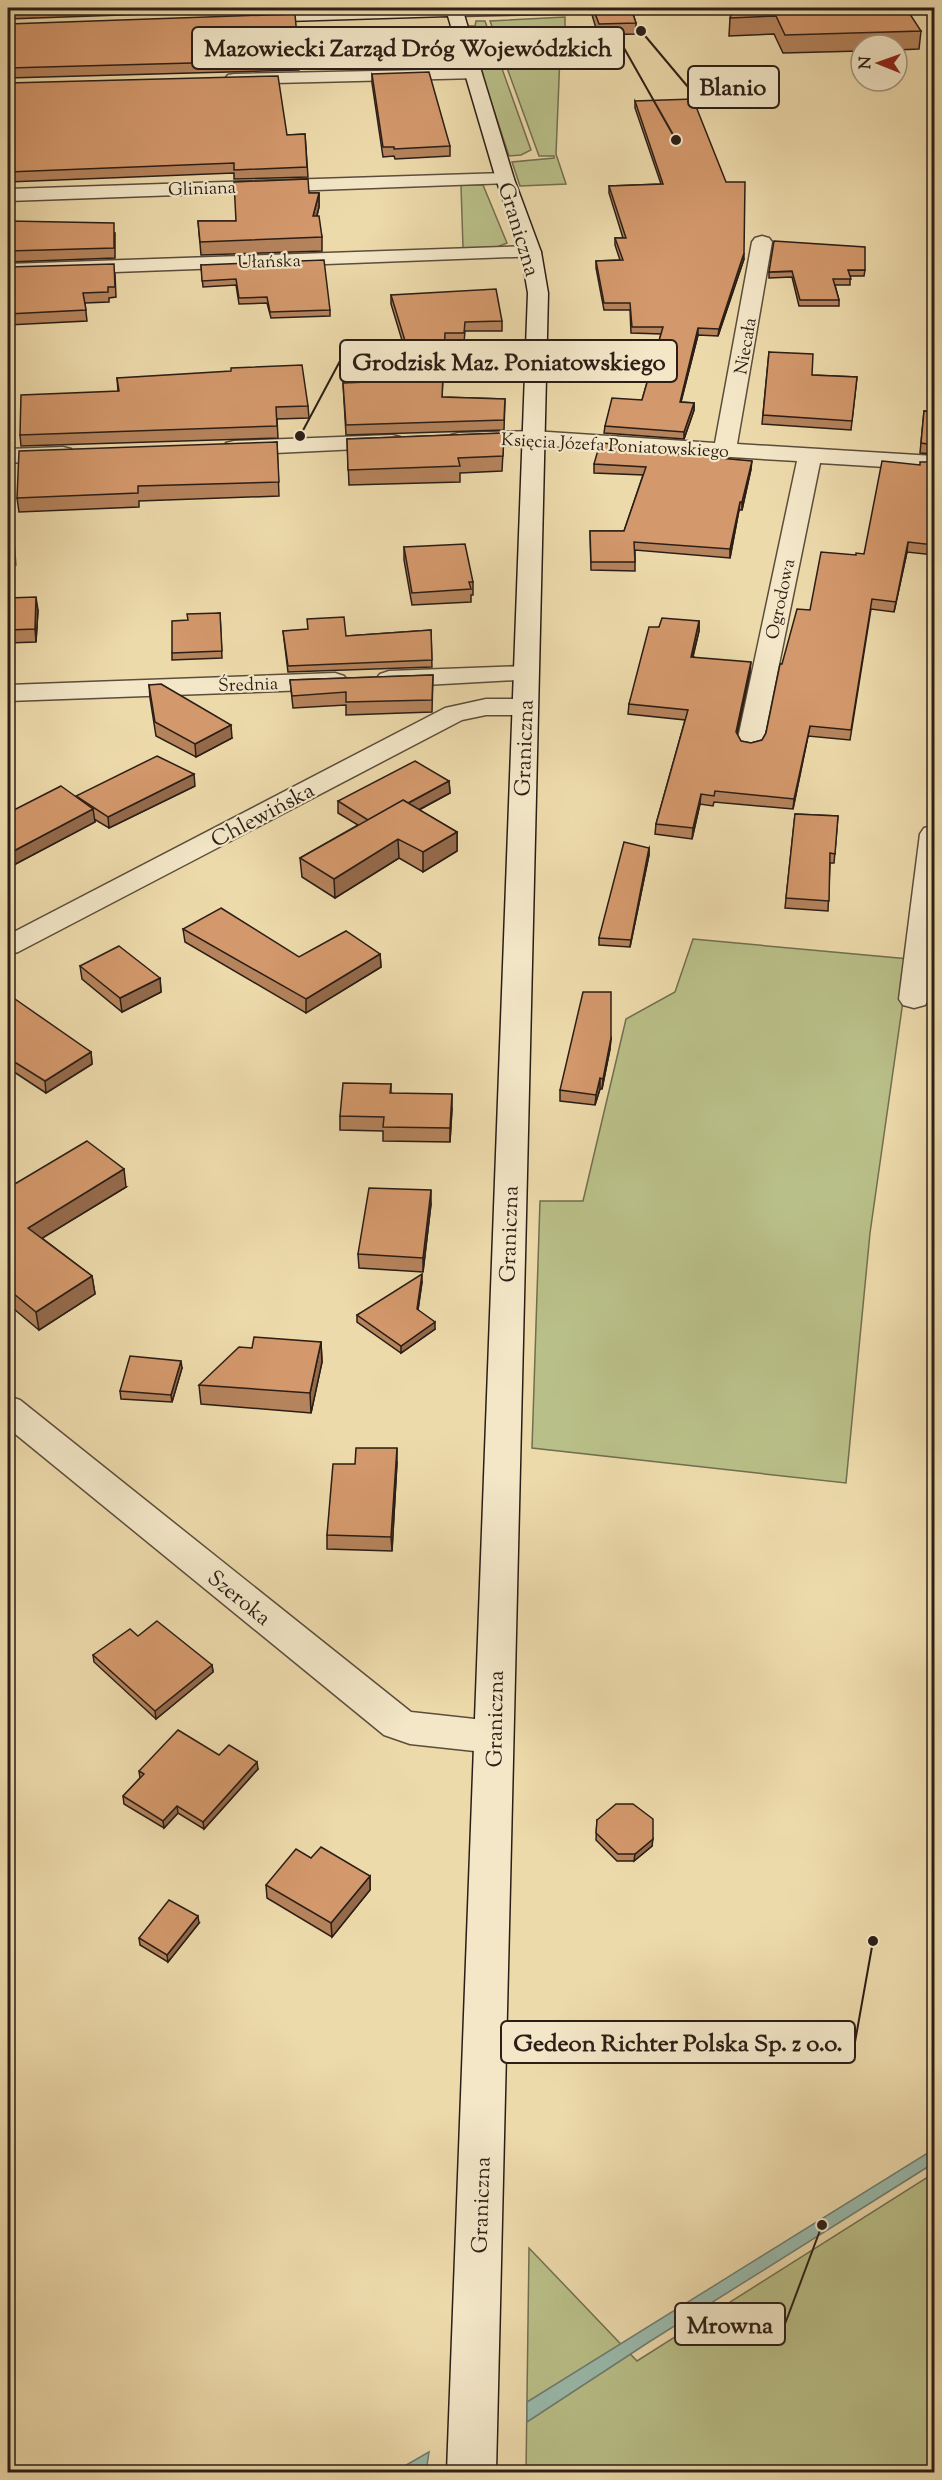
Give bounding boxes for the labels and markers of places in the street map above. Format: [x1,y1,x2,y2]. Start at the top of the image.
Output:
callout: Mazowiecki Zarząd Dróg Wojewódzkich [192,27,624,69]
callout: Blanio [688,66,779,108]
callout: Grodzisk Maz. Poniatowskiego [340,340,677,382]
callout: Gedeon Richter Polska Sp. z o.o. [501,2021,855,2063]
callout: Mrowna [675,2303,785,2345]

